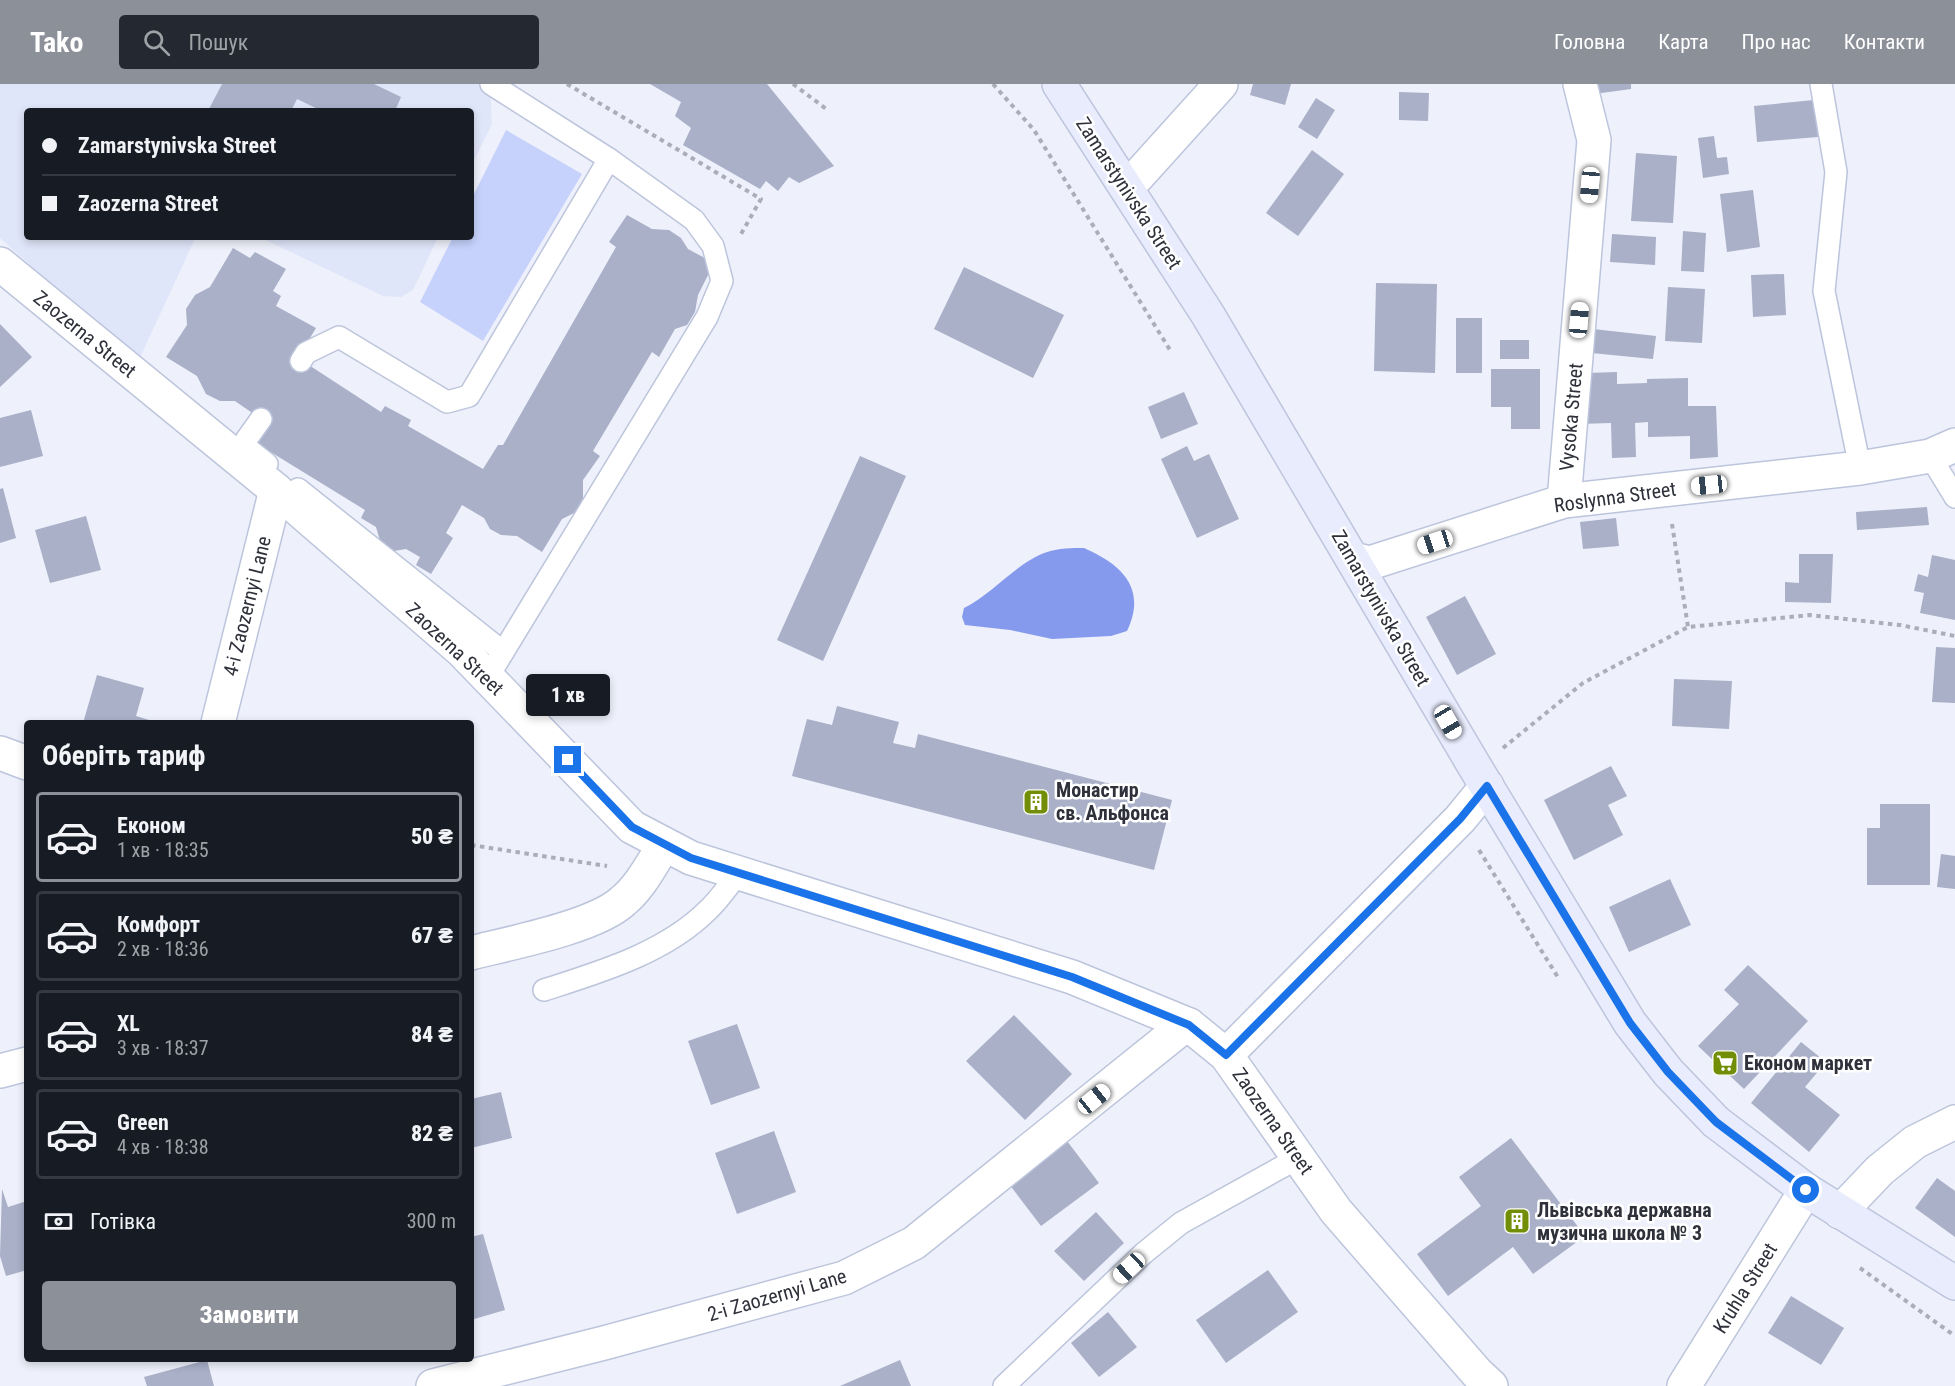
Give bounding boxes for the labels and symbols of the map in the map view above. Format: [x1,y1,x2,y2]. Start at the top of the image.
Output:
street label: Zamarstynivska Street [1071,113,1187,273]
car [1579,166,1601,204]
street label: Zaozerna Street [29,285,141,383]
car [1568,301,1590,339]
street label: Vysoka Street [1554,362,1588,472]
car [1690,474,1728,496]
street label: Roslynna Street [1552,477,1678,517]
street label: Zamarstynivska Street [1327,526,1435,690]
car [1415,528,1455,556]
street label: 4-i Zaozernyi Lane [218,534,276,678]
street label: Zaozerna Street [401,598,509,700]
callout: 1 хв [526,673,610,715]
car [1431,702,1465,742]
route end [554,746,581,773]
place label: Монастир св. Альфонса [1056,778,1169,825]
building icon: Монастир св. Альфонса [1021,787,1051,817]
supermarket icon: Економ маркет [1710,1048,1740,1078]
place label: Економ маркет [1744,1051,1872,1075]
street label: Zaozerna Street [1227,1063,1319,1179]
car [1074,1081,1114,1117]
route start [1792,1176,1819,1203]
place label: Львівська державна музична школа № 3 [1537,1198,1712,1245]
building icon: Львівська державна музична школа № 3 [1502,1206,1532,1236]
street label: Kruhla Street [1708,1238,1782,1338]
car [1110,1249,1148,1287]
street label: 2-i Zaozernyi Lane [705,1264,849,1326]

